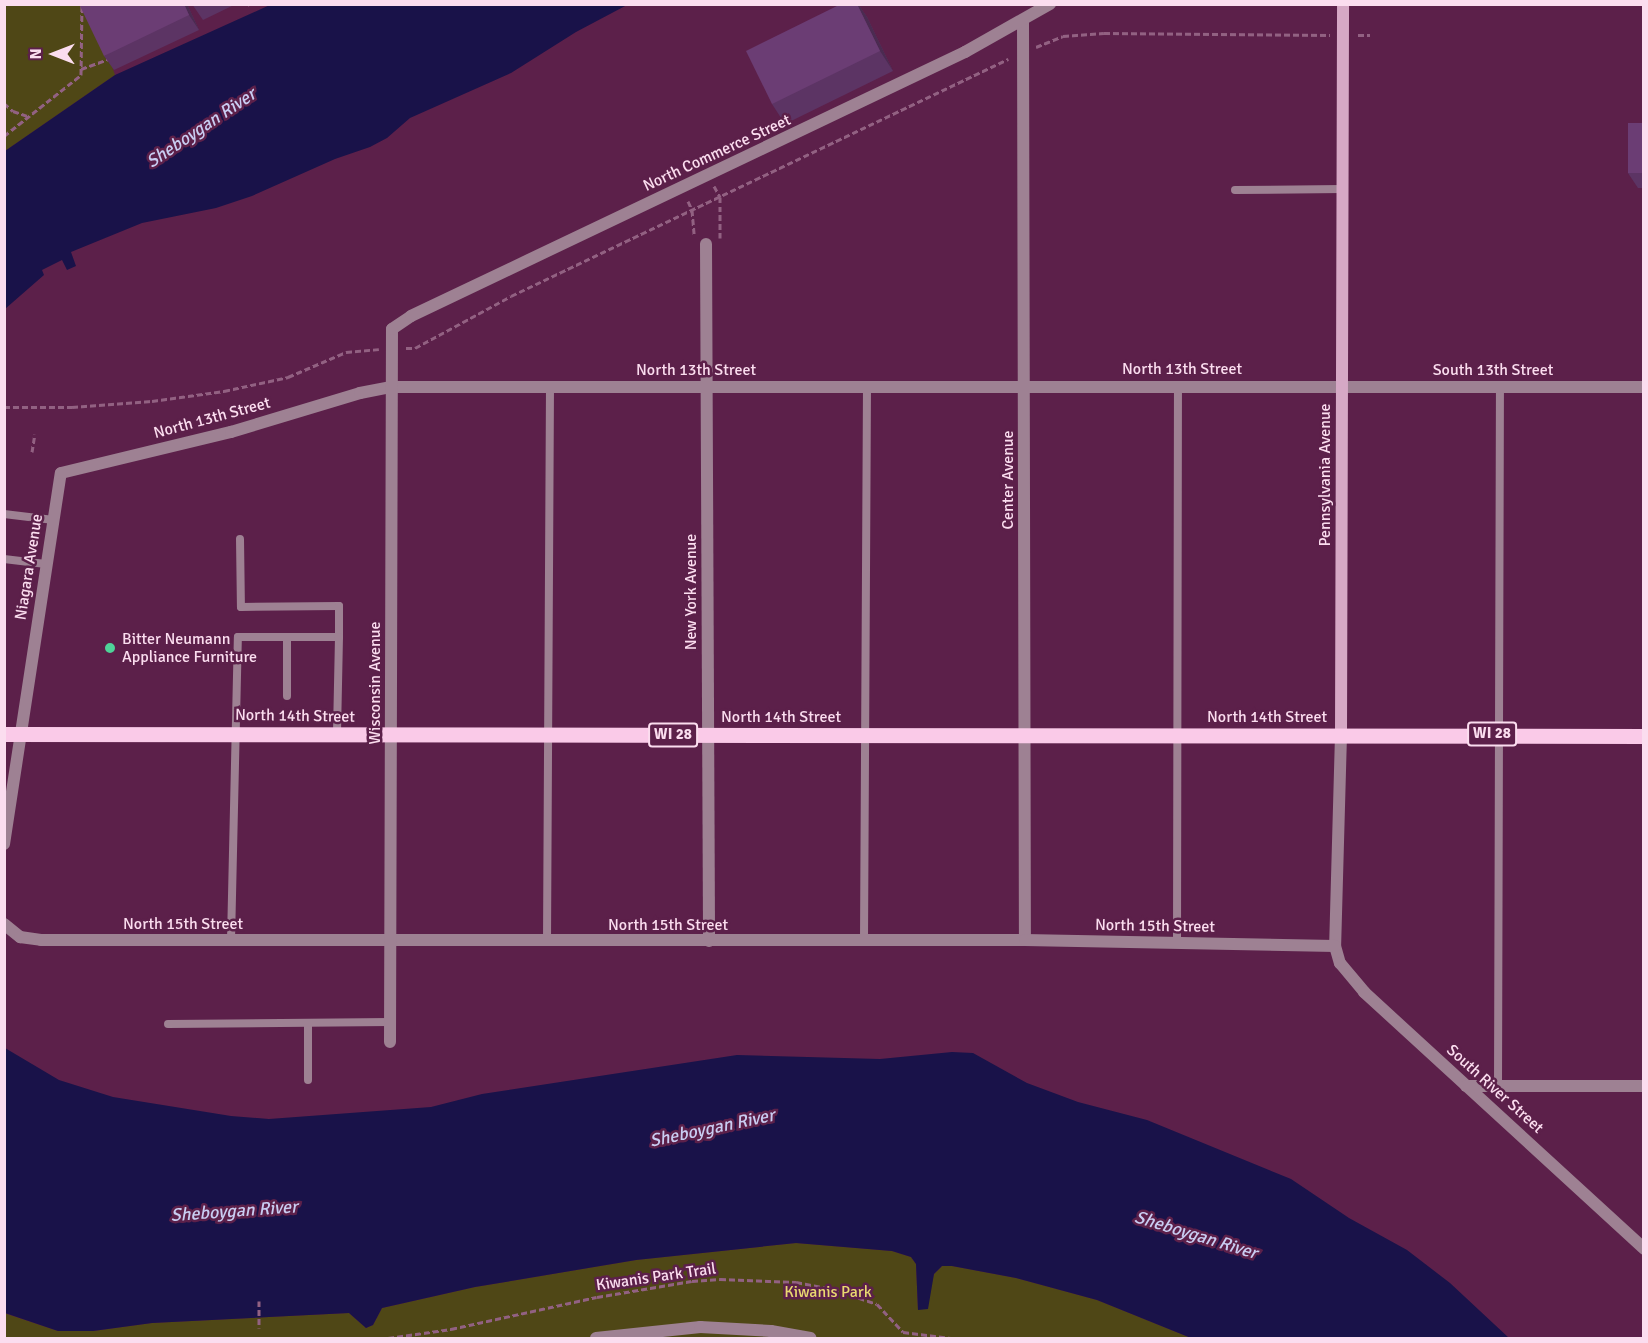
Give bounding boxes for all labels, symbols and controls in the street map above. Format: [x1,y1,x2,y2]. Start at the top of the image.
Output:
north arrow [24,24,84,84]
text: N [26,48,46,60]
water label: Sheboygan River [142,83,260,173]
street label: North Commerce Street [640,110,794,196]
street label: North 13th Street [1122,359,1242,379]
street label: North 13th Street [636,360,756,380]
street label: South 13th Street [1433,360,1553,380]
street label: North 13th Street [152,393,272,443]
street label: Pennsylvania Avenue [1315,403,1335,547]
street label: Center Avenue [998,430,1018,530]
street label: Niagara Avenue [11,513,47,621]
street label: New York Avenue [681,534,701,650]
street label: Wisconsin Avenue [365,621,385,745]
place label: Bitter Neumann Appliance Furniture [122,629,257,667]
marker: Bitter Neumann Appliance Furniture [103,641,117,655]
street label: North 14th Street [235,705,355,727]
street label: North 14th Street [721,707,841,727]
street label: North 14th Street [1207,707,1327,727]
road number: WI 28 [1466,722,1518,746]
road number: WI 28 [648,723,698,747]
street label: North 15th Street [123,914,243,934]
street label: North 15th Street [608,915,728,935]
street label: North 15th Street [1095,915,1215,937]
street label: South River Street [1443,1040,1547,1138]
water label: Sheboygan River [648,1104,776,1152]
water label: Sheboygan River [170,1196,298,1226]
water label: Sheboygan River [1132,1206,1260,1264]
street label: Kiwanis Park Trail [595,1259,717,1295]
park label: Kiwanis Park [784,1282,872,1302]

